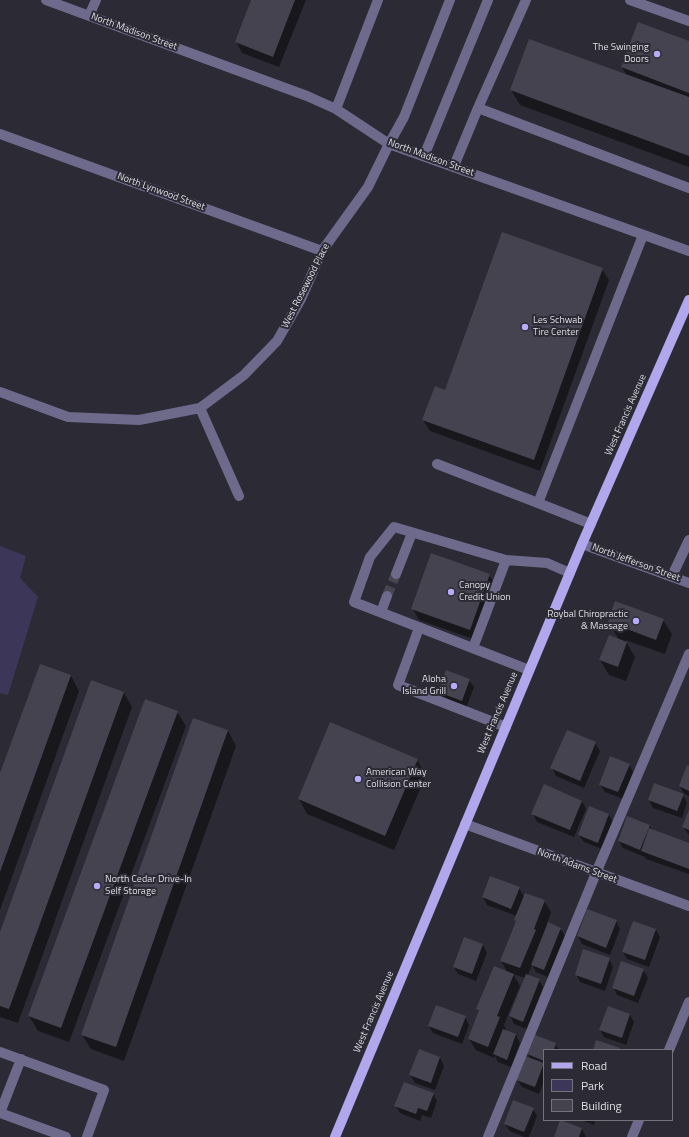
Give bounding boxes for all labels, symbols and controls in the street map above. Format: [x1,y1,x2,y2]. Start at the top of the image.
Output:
street label: North Madison Street [89,11,179,53]
place label: The Swinging Doors [593,42,649,66]
marker: The Swinging Doors [652,49,662,59]
street label: North Madison Street [386,137,476,179]
street label: North Lynwood Street [116,171,206,213]
street label: West Rosewood Place [279,242,333,330]
place label: Les Schwab Tire Center [533,315,583,338]
marker: Les Schwab Tire Center [520,322,530,332]
street label: West Francis Avenue [603,373,649,457]
street label: North Jefferson Street [590,542,682,584]
place label: Canopy Credit Union [459,580,511,604]
marker: Canopy Credit Union [446,587,456,597]
place label: Roybal Chiropractic & Massage [547,609,628,632]
marker: Roybal Chiropractic & Massage [631,616,641,626]
street label: West Francis Avenue [475,670,521,756]
place label: Aloha Island Grill [402,674,446,698]
marker: Aloha Island Grill [449,681,459,691]
place label: American Way Collision Center [366,767,431,790]
marker: American Way Collision Center [353,774,363,784]
street label: North Adams Street [536,846,618,886]
place label: North Cedar Drive-In Self Storage [105,874,192,898]
marker: North Cedar Drive-In Self Storage [92,881,102,891]
street label: West Francis Avenue [351,969,397,1055]
legend [543,1049,673,1121]
text: Road [581,1056,607,1075]
text: Park [581,1076,604,1095]
text: Building [581,1096,622,1115]

